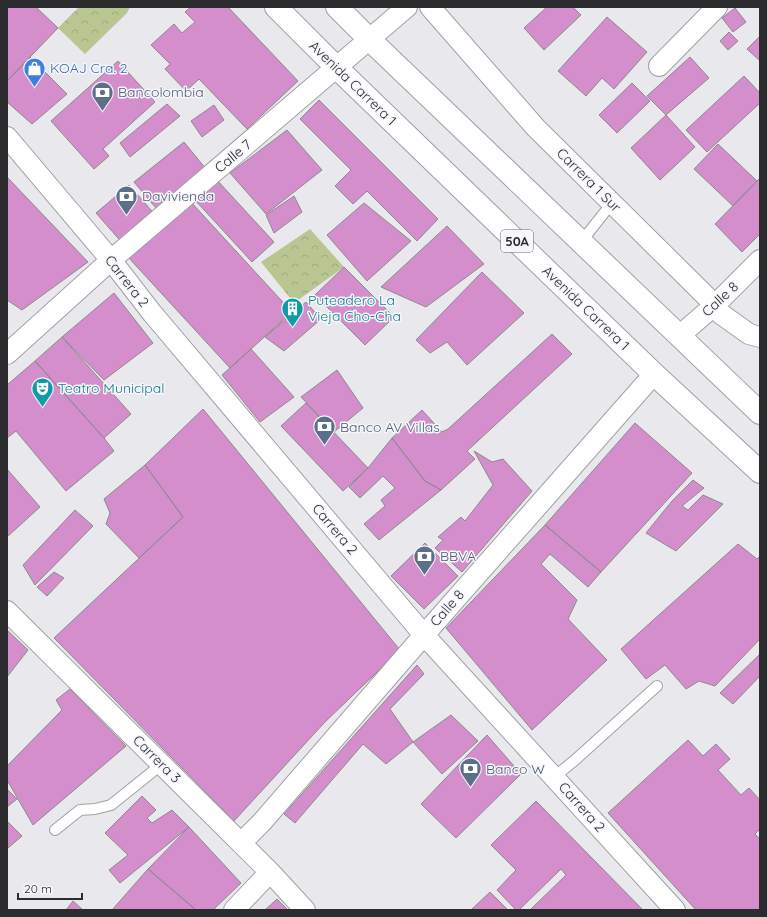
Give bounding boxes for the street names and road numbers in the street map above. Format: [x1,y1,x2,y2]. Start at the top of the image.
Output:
street label: Avenida Carrera 1 [306,37,400,129]
street label: Calle 7 [211,135,255,177]
street label: Carrera 1 Sur [553,144,625,216]
road number: 50A [501,230,533,252]
street label: Carrera 2 [101,251,153,311]
street label: Avenida Carrera 1 [539,262,633,354]
street label: Calle 8 [698,278,742,320]
street label: Carrera 2 [308,500,362,558]
street label: Calle 8 [426,586,468,630]
street label: Carrera 3 [129,731,185,787]
street label: Carrera 2 [555,778,609,836]

